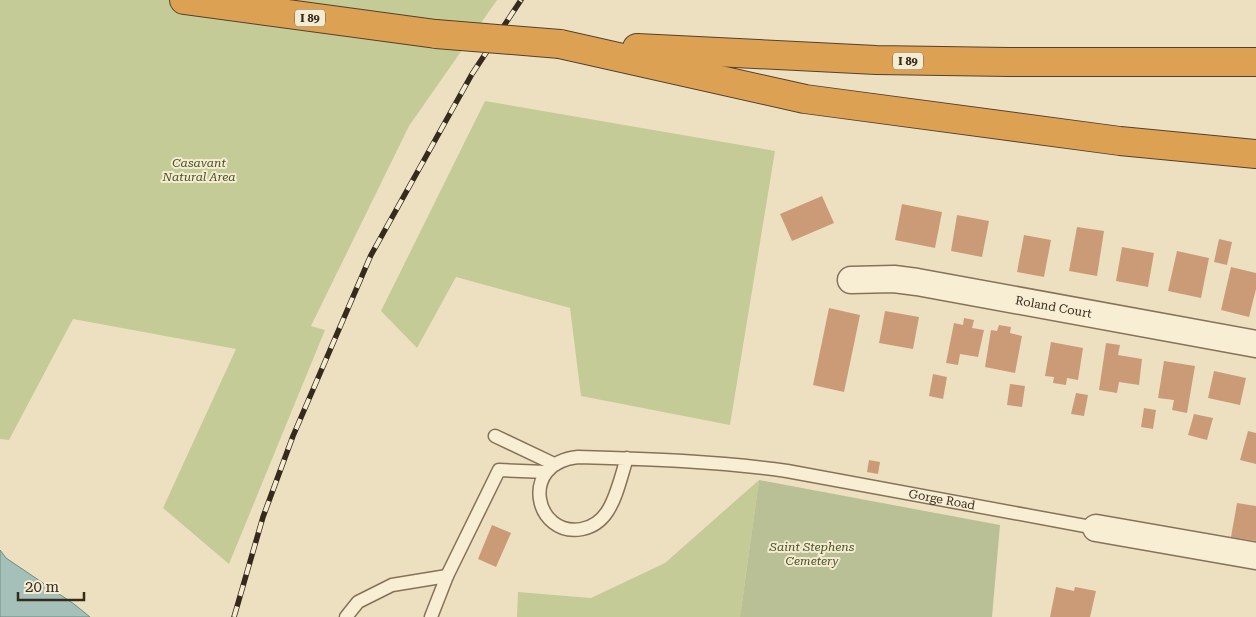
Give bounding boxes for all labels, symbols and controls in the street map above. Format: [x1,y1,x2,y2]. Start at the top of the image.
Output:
road number: I 89 [295,10,325,27]
road number: I 89 [893,52,923,70]
park label: Casavant Natural Area [161,156,236,184]
street label: Roland Court [1014,293,1093,321]
street label: Gorge Road [907,487,977,513]
park label: Saint Stephens Cemetery [769,540,855,568]
scale bar [18,570,84,602]
text: 20 m [25,578,60,596]

